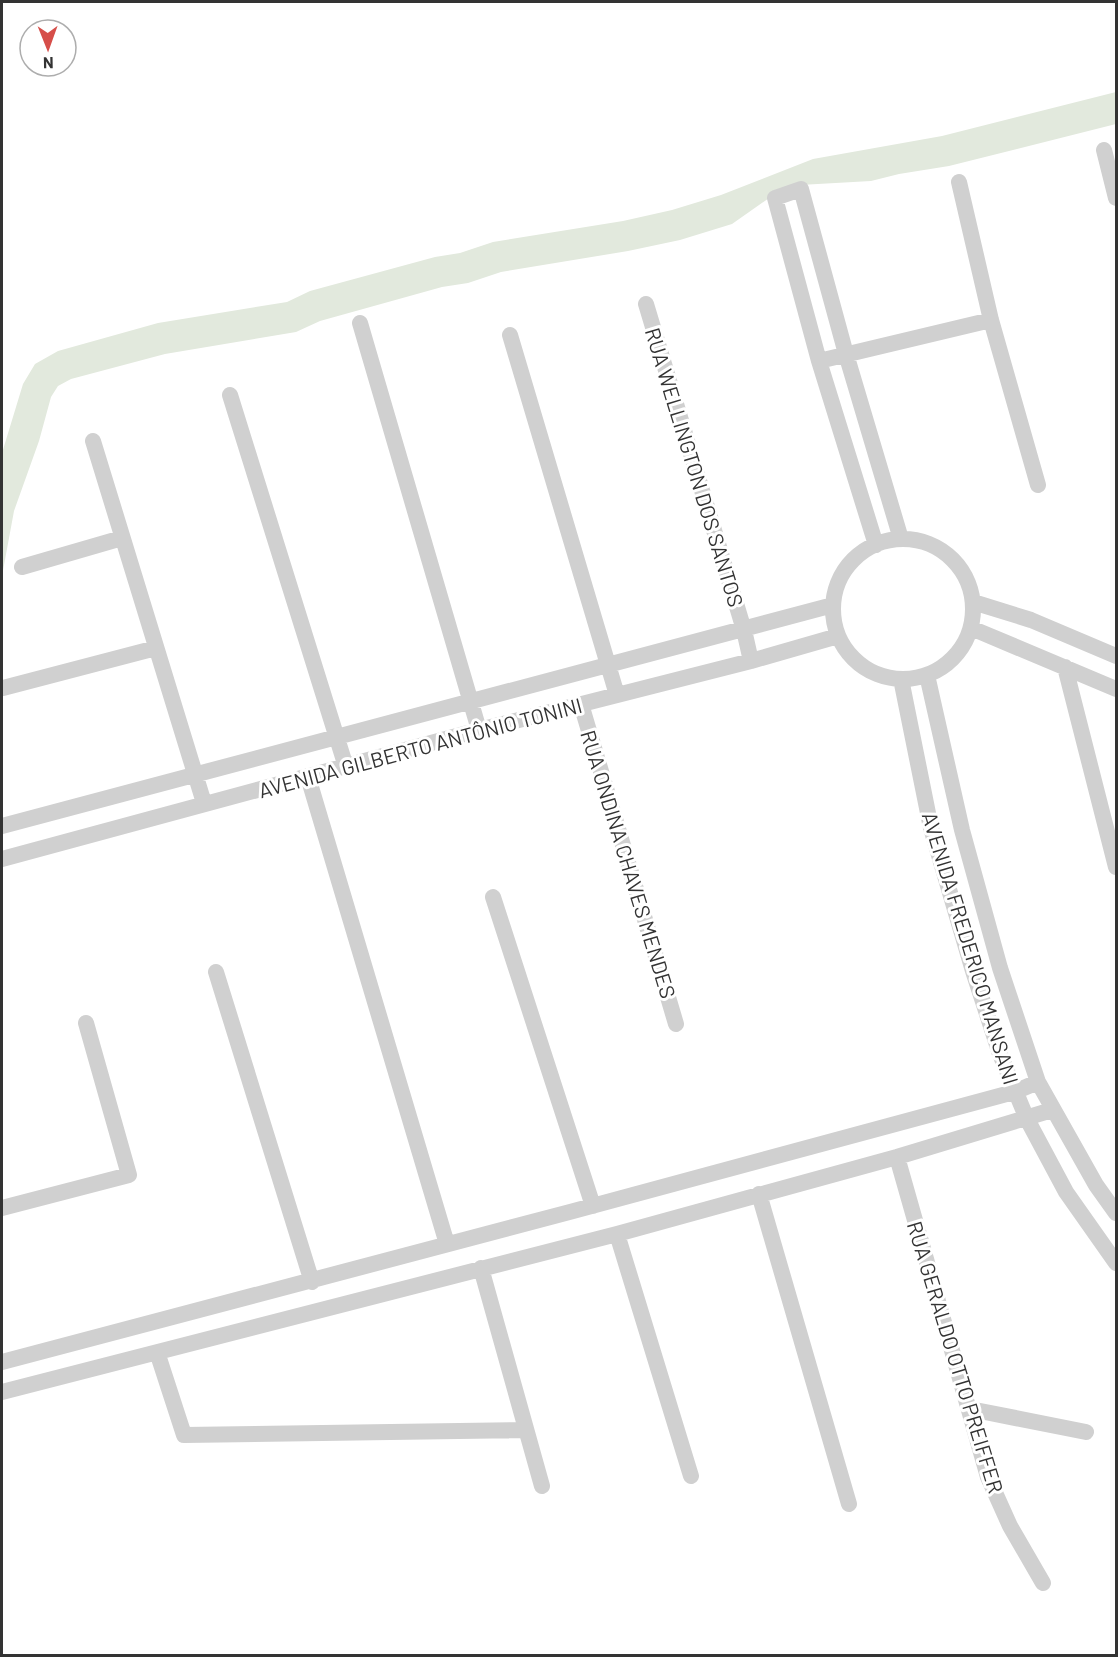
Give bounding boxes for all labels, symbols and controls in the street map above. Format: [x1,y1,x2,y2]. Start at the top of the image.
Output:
north arrow [18,18,78,78]
text: N [43,54,54,73]
street label: RUA WELLINGTON DOS SANTOS [641,324,749,610]
street label: AVENIDA GILBERTO ANTÔNIO TONINI [256,692,584,802]
street label: RUA ONDINA CHAVES MENDES [576,727,682,1001]
street label: AVENIDA FREDERICO MANSANI [918,809,1024,1087]
street label: RUA GERALDO OTTO PREIFFER [903,1218,1009,1496]

